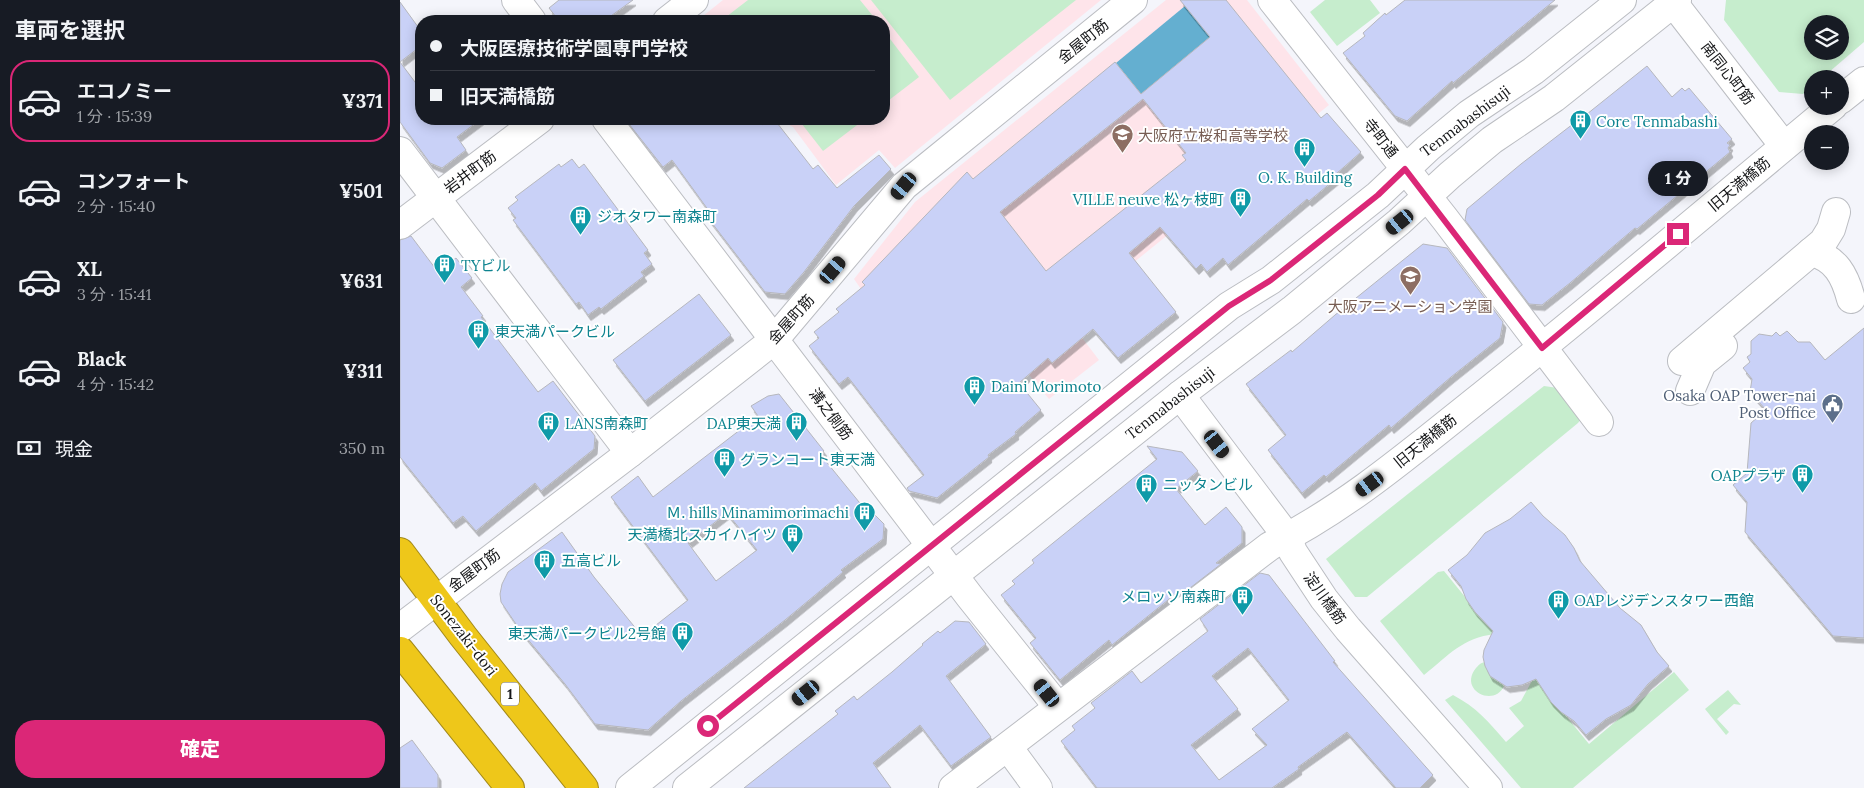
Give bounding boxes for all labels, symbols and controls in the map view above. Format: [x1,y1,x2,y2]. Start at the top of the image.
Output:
street label: 金屋町筋 [1054,15,1112,67]
map controls [1804,15,1849,170]
button: layers [1804,15,1849,60]
text: 車両を選択 [15,16,125,44]
text: 大阪医療技術学園専門学校 [460,36,688,60]
street label: 南同心町筋 [1697,38,1759,108]
button: + [1804,70,1849,115]
icon: car [17,79,62,124]
text: エコノミー [77,79,172,103]
street label: Tenmabashisuji [1416,81,1514,161]
text: 旧天満橋筋 [460,84,555,108]
text: ¥371 [342,89,383,113]
text: 1 分 · 15:39 [77,106,152,126]
building icon: Core Tenmabashi [1568,109,1592,140]
place label: Core Tenmabashi [1596,112,1718,131]
street label: 寺町通 [1360,114,1402,162]
school or university icon: 大阪府立桜和高等学校 [1110,123,1134,154]
button: − [1804,125,1849,170]
place label: 大阪府立桜和高等学校 [1138,126,1288,145]
building icon: O. K. Building [1293,136,1317,167]
street label: 岩井町筋 [440,146,500,198]
street label: 旧天満橋筋 [1704,153,1774,215]
callout: 1 分 [1648,162,1708,196]
place label: O. K. Building [1258,168,1353,187]
text: 1 分 [1665,168,1691,188]
icon: car [17,169,62,214]
text: コンフォート [77,169,190,193]
car [888,170,919,202]
text: ¥501 [339,179,383,203]
building icon: VILLE neuve 松ヶ枝町 [1228,187,1252,218]
place label: VILLE neuve 松ヶ枝町 [1072,190,1224,209]
text: 2 分 · 15:40 [77,196,155,216]
building icon: ジオタワー南森町 [569,204,593,235]
place label: ジオタワー南森町 [597,207,717,226]
car [1383,207,1416,237]
route end [1667,223,1689,245]
building icon: TYビル [433,253,457,284]
car [817,254,848,286]
place label: TYビル [461,256,510,275]
text: XL [77,257,102,281]
icon: car [17,259,62,304]
school or university icon: 大阪アニメーション学園 [1398,265,1422,296]
text: ¥631 [340,269,383,293]
text: 3 分 · 15:41 [77,284,152,304]
street label: 金屋町筋 [764,290,818,348]
place label: 大阪アニメーション学園 [1328,297,1492,316]
building icon: 東天満パークビル [467,319,491,350]
place label: 東天満パークビル [495,322,615,341]
text: Black [77,347,126,371]
icon: car [17,349,62,394]
text: ¥311 [343,359,383,383]
street label: Tenmabashisuji [1122,362,1218,444]
text: 4 分 · 15:42 [77,374,154,394]
building icon: Daini Morimoto [963,374,987,405]
place label: Daini Morimoto [991,377,1101,396]
street label: 溝之側筋 [805,384,857,444]
place label: Osaka OAP Tower-nai Post Office [1663,386,1816,422]
public building icon: Osaka OAP Tower-nai Post Office [1820,392,1844,423]
street label: 旧天満橋筋 [1390,410,1460,472]
building icon: LANS南森町 [537,411,561,442]
building icon: DAP東天満 [785,411,809,442]
place label: LANS南森町 [565,414,648,433]
place label: DAP東天満 [707,414,781,433]
car [1201,428,1232,460]
icon: cash [15,434,43,462]
text: 現金 [55,437,93,461]
text: 350 m [339,438,385,458]
building icon: グランコート東天満 [712,447,736,478]
place label: グランコート東天満 [740,450,875,469]
building icon: OAPプラザ [1790,463,1814,494]
place label: OAPプラザ [1711,466,1786,485]
car [1353,469,1386,499]
building icon: ニッタンビル [1135,472,1159,503]
place label: ニッタンビル [1163,475,1253,494]
building icon: Ｍ. hills Minamimorimachi [853,500,877,531]
place label: Ｍ. hills Minamimorimachi [666,503,849,522]
building icon: 天満橋北スカイハイツ [781,522,805,553]
place label: 天満橋北スカイハイツ [628,525,777,544]
street label: 金屋町筋 [444,544,504,596]
building icon: 五高ビル [533,548,557,579]
place label: 五高ビル [561,551,621,570]
street label: 淀川橋筋 [1300,568,1350,628]
building icon: メロッソ南森町 [1230,584,1254,615]
place label: メロッソ南森町 [1121,587,1226,606]
building icon: OAPレジデンスタワー西館 [1546,588,1570,619]
street label: Sonezaki-dori [426,591,502,679]
place label: OAPレジデンスタワー西館 [1574,591,1754,610]
building icon: 東天満パークビル2号館 [670,621,694,652]
place label: 東天満パークビル2号館 [508,624,666,643]
car [1031,677,1062,709]
car [789,678,822,708]
road number: 1 [501,682,519,706]
route start [697,715,719,737]
button: 確定 [15,720,385,778]

